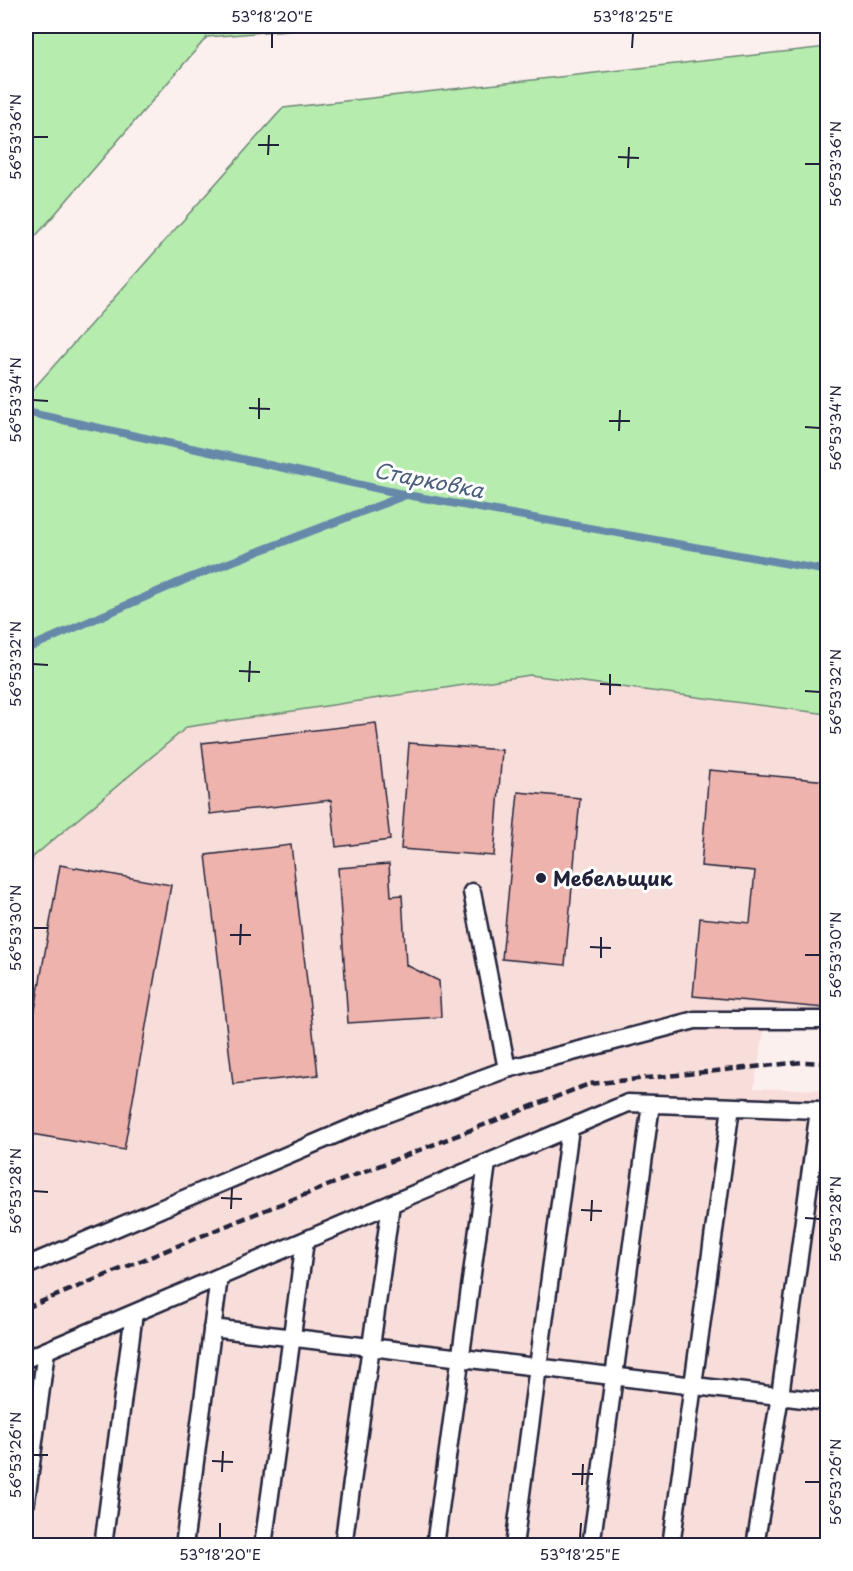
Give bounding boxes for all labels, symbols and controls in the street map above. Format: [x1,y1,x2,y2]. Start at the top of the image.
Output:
text: 53°18'20"E [231,4,313,27]
text: 53°18'25"E [593,4,673,27]
text: 56°53'36"N [3,94,26,180]
text: 56°53'36"N [823,121,846,207]
text: 56°53'34"N [3,357,26,443]
text: 56°53'34"N [823,385,846,471]
water label: Старковка [371,453,488,505]
text: 56°53'32"N [3,621,26,707]
text: 56°53'32"N [823,649,846,735]
place label: Мебельщик [553,863,673,893]
marker: Мебельщик [534,871,548,885]
text: 56°53'30"N [3,884,26,972]
text: 56°53'30"N [823,911,846,999]
text: 56°53'28"N [3,1148,26,1234]
text: 56°53'28"N [823,1176,846,1262]
text: 56°53'26"N [3,1412,26,1498]
text: 56°53'26"N [823,1439,846,1525]
text: 53°18'20"E [179,1542,261,1565]
text: 53°18'25"E [540,1542,620,1565]

